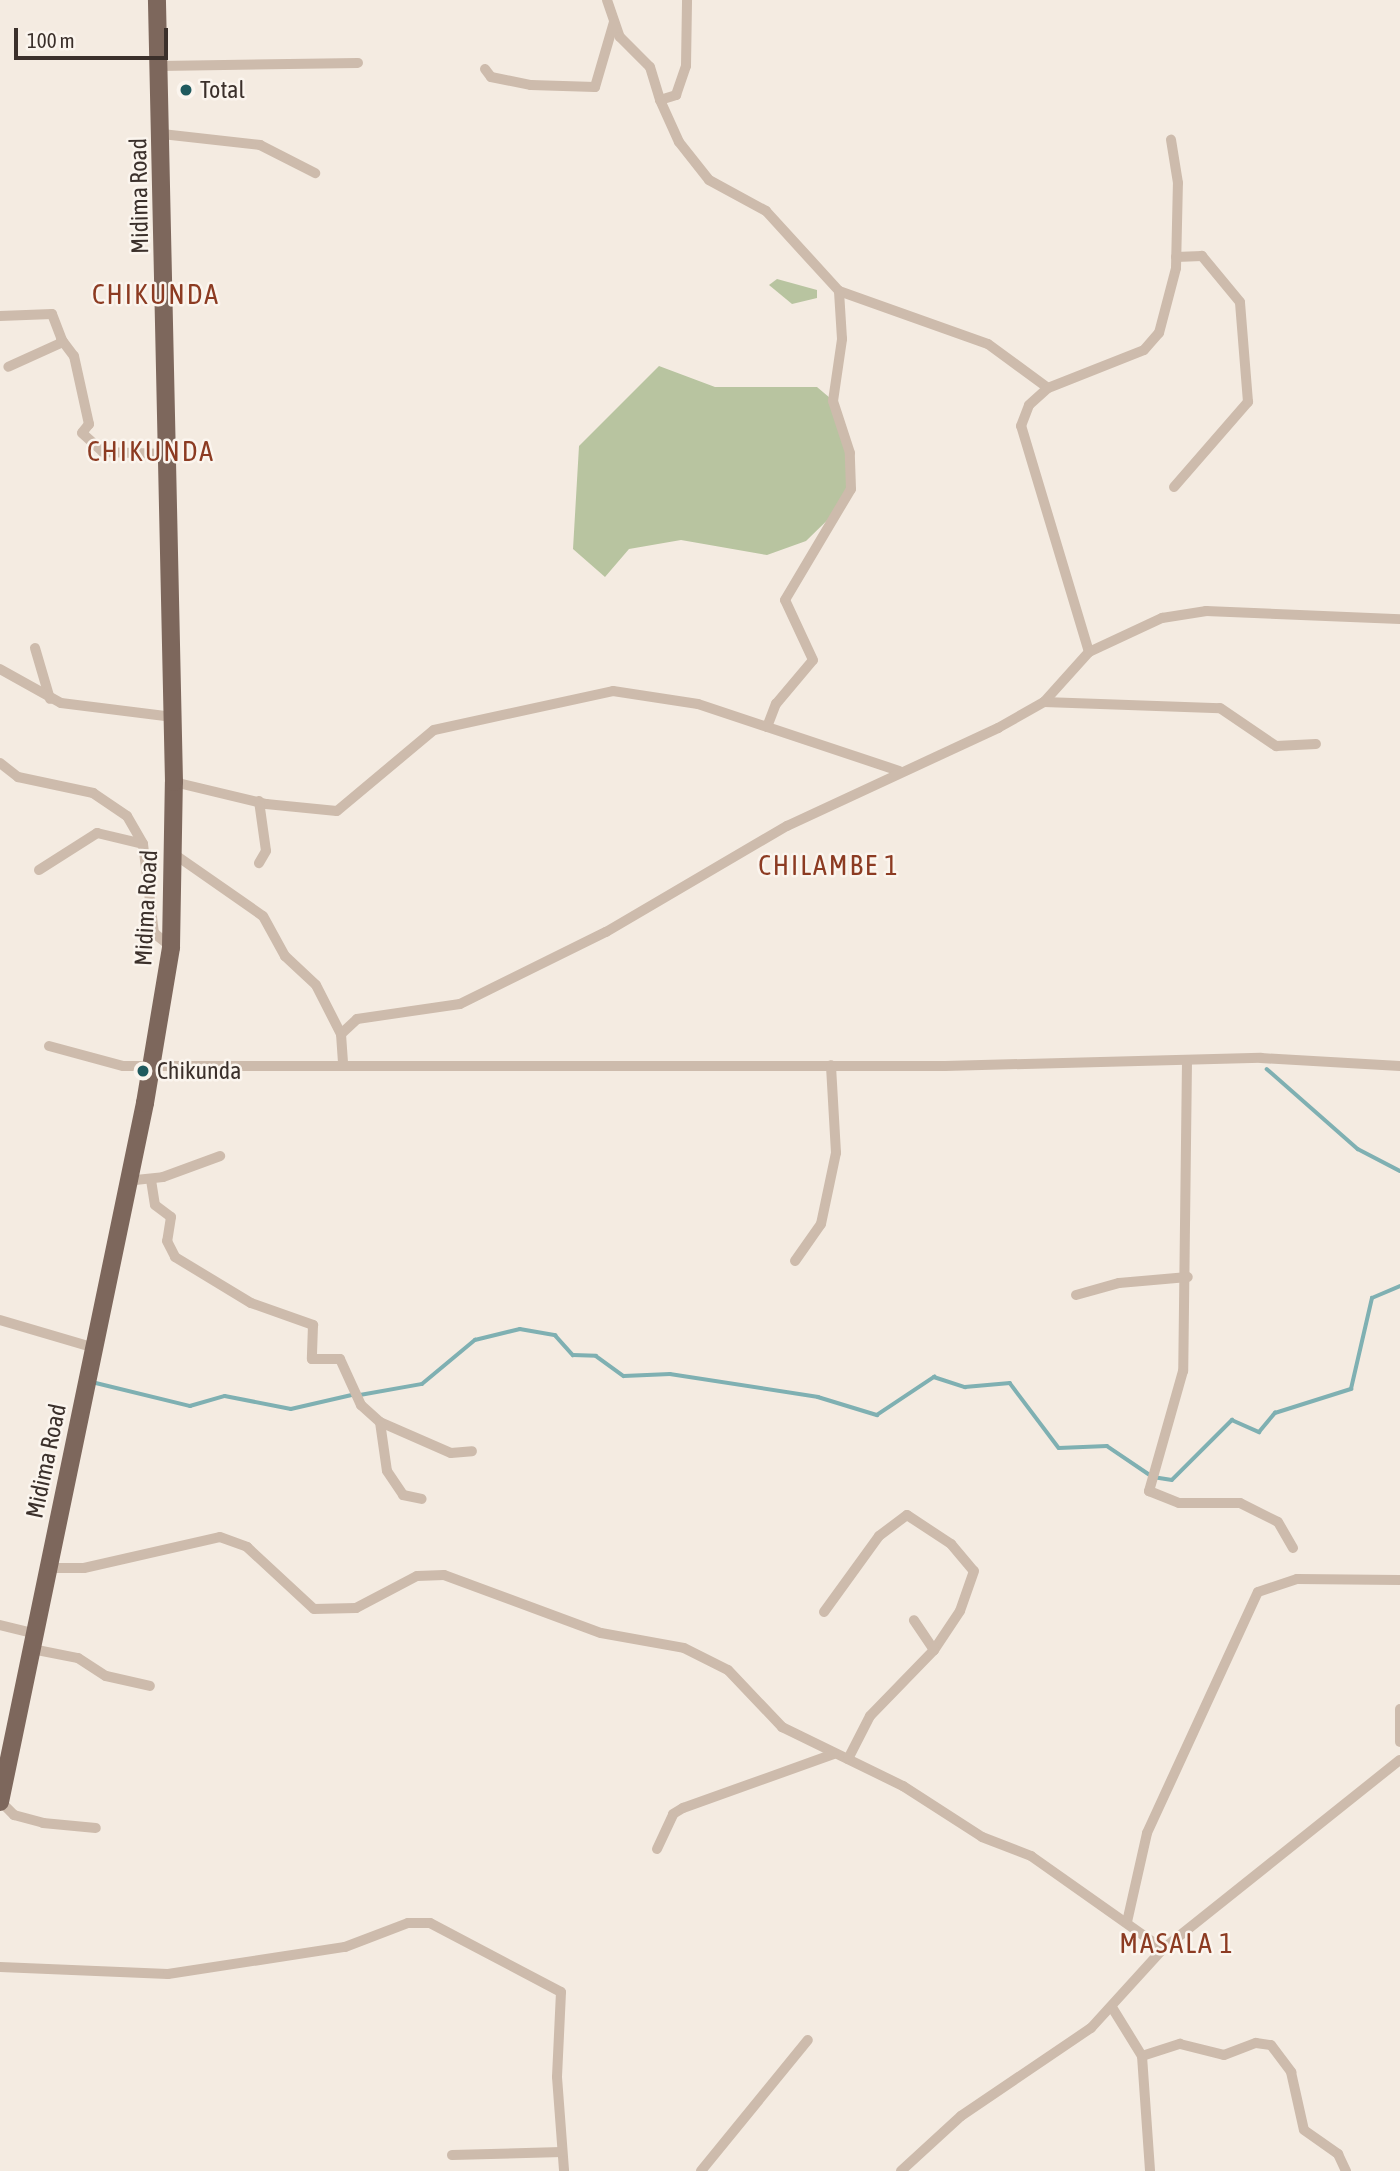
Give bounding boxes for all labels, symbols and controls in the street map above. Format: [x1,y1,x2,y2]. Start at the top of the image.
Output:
scale bar [18,14,172,58]
text: 100 m [27,28,75,52]
place label: Total [200,76,245,104]
marker: Total [178,82,194,98]
street label: Midima Road [124,138,154,254]
district label: CHIKUNDA [93,277,219,311]
district label: CHIKUNDA [88,434,214,468]
district label: CHILAMBE 1 [759,848,899,882]
street label: Midima Road [129,849,163,967]
place label: Chikunda [157,1057,241,1085]
marker: Chikunda [135,1063,151,1079]
street label: Midima Road [20,1401,72,1521]
district label: MASALA 1 [1120,1926,1234,1960]

